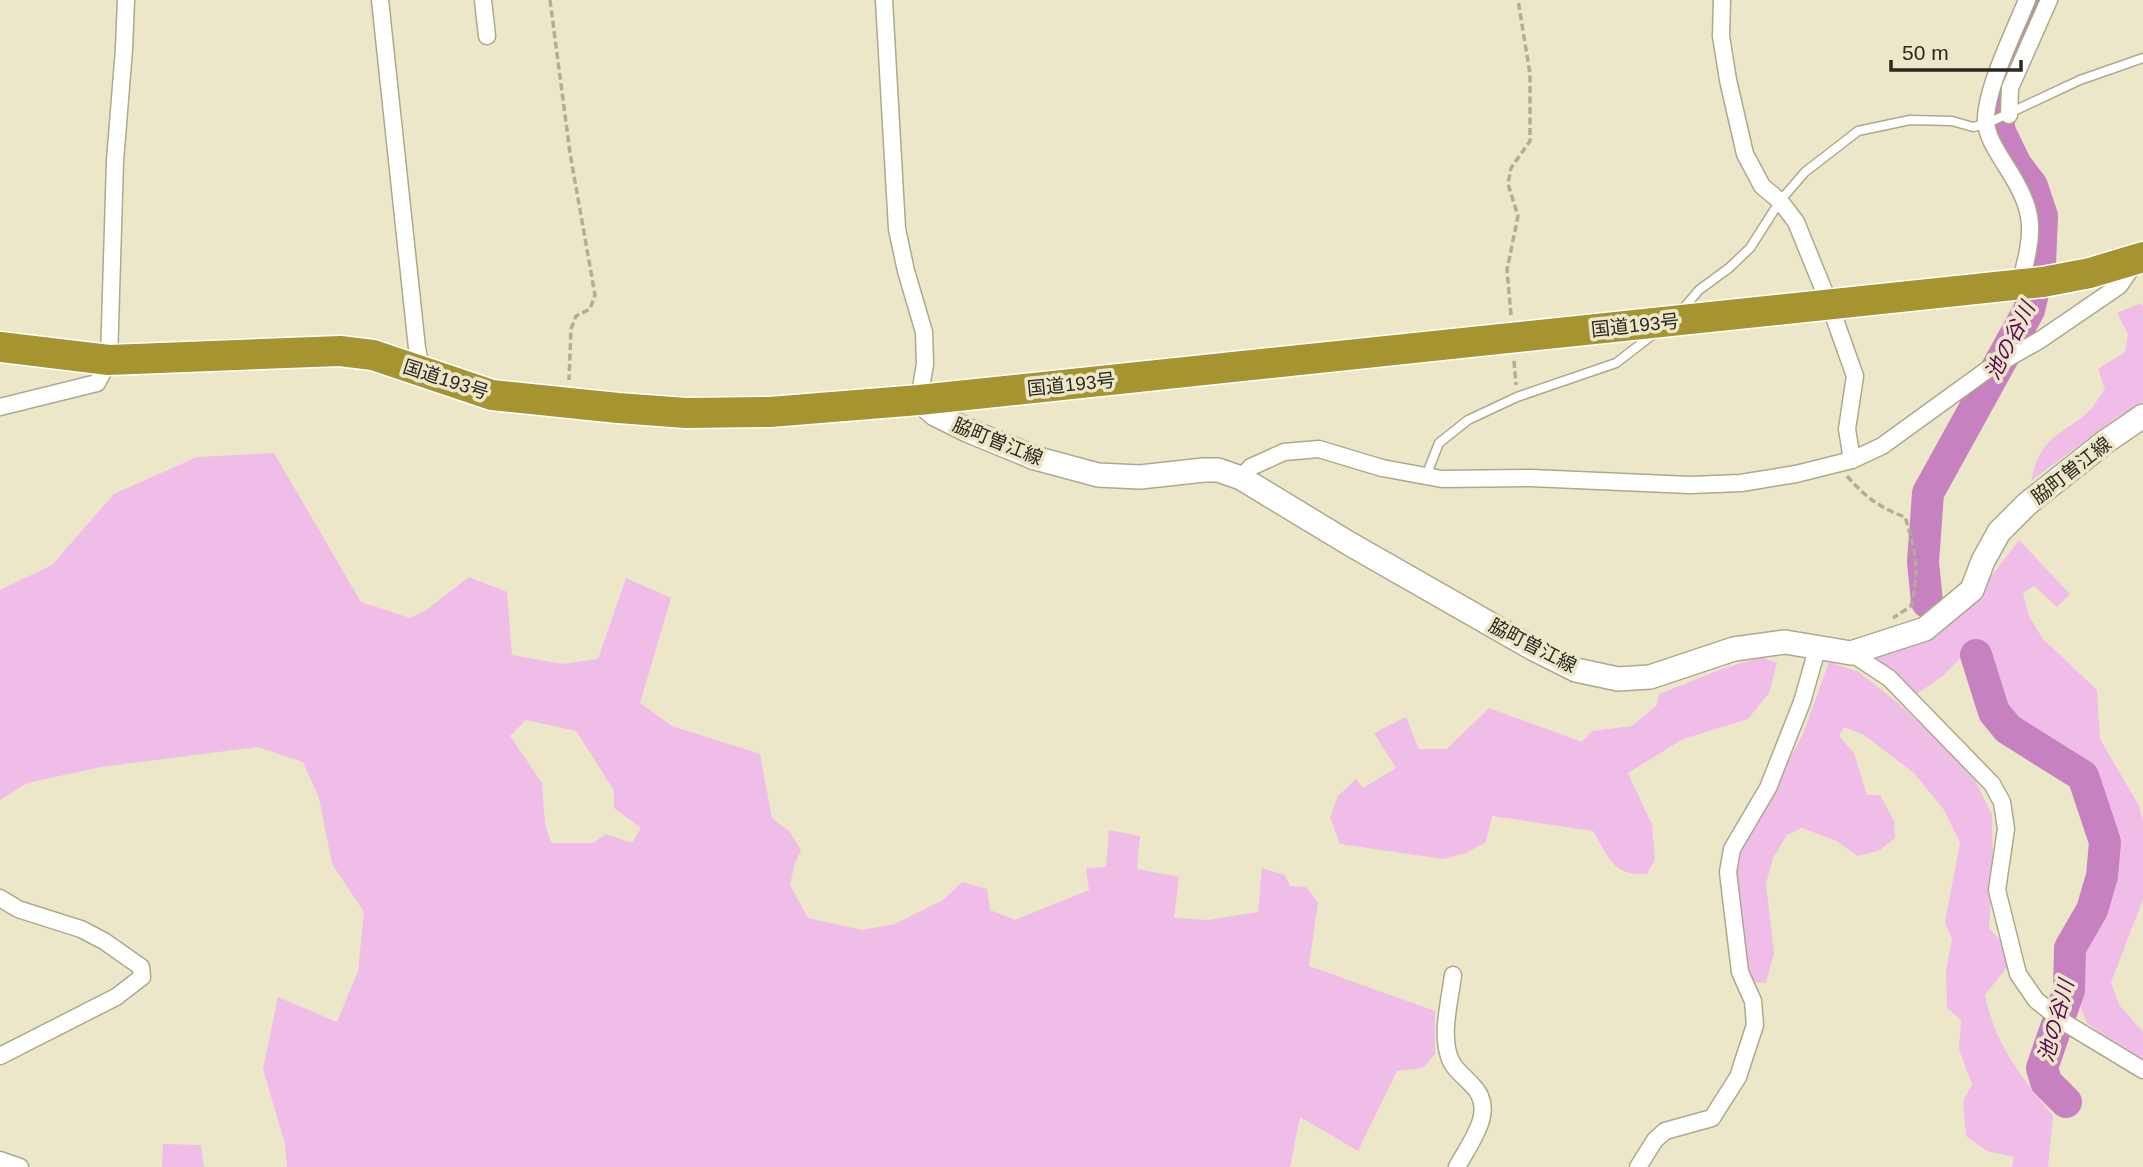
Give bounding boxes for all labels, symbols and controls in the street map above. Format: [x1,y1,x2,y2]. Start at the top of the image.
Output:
scale bar [1891,28,2021,72]
text: 50 m [1902,41,1949,64]
water label: 池の谷川 [1980,296,2040,383]
street label: 国道193号 [1590,310,1680,341]
street label: 国道193号 [400,356,491,403]
street label: 国道193号 [1026,369,1116,400]
street label: 脇町曽江線 [950,414,1046,469]
street label: 脇町曽江線 [2027,433,2115,508]
street label: 脇町曽江線 [1486,615,1580,676]
water label: 池の谷川 [2034,975,2078,1064]

